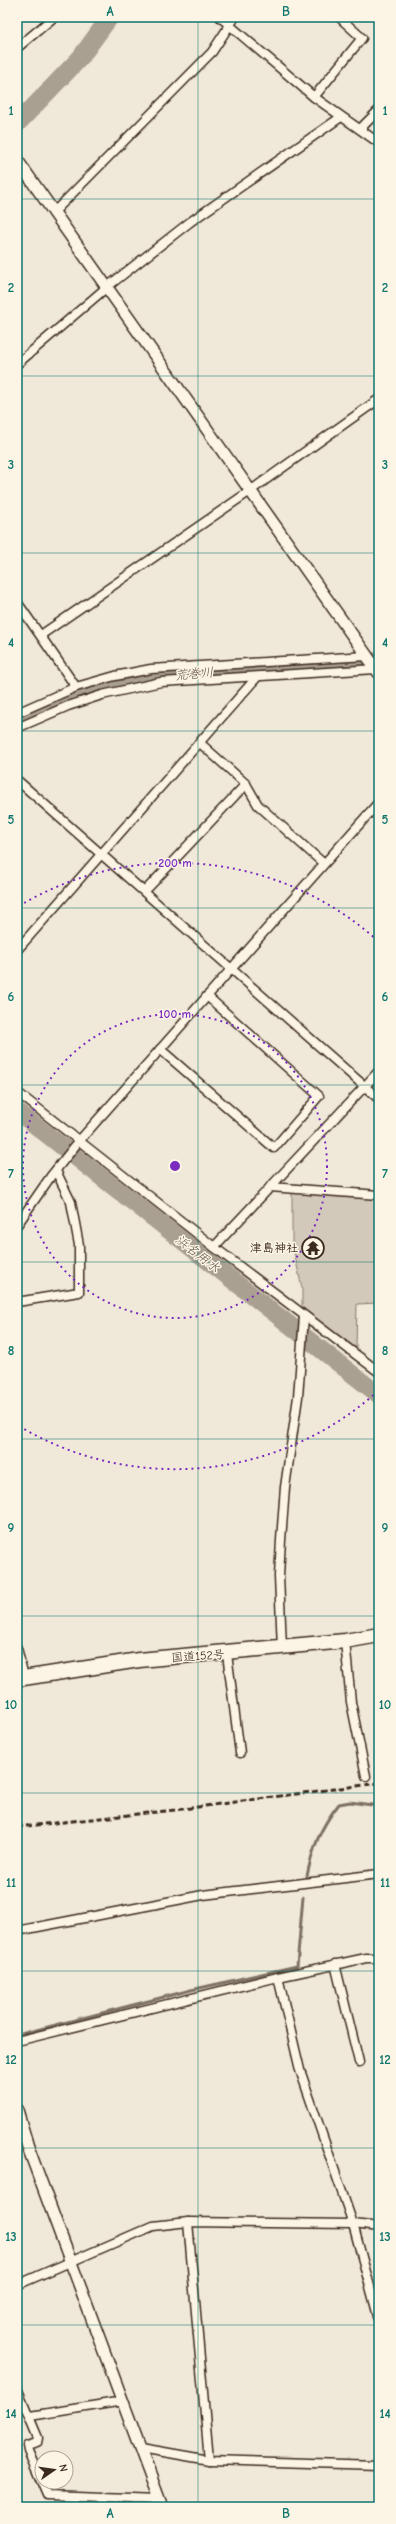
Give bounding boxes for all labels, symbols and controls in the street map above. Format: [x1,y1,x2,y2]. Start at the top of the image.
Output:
text: A [106,4,114,19]
text: B [282,4,290,19]
text: 1 [8,103,14,118]
text: 1 [382,103,388,118]
text: 2 [8,280,14,295]
text: 2 [382,280,388,295]
text: 3 [8,457,14,472]
text: 3 [382,457,388,472]
text: 4 [8,635,14,650]
text: 4 [382,635,388,650]
water label: 荒巻川 [174,664,214,683]
text: 5 [8,812,15,827]
text: 5 [382,812,389,827]
text: 200 m [158,856,192,870]
text: 6 [8,989,15,1004]
text: 6 [382,989,389,1004]
text: 100 m [159,1007,191,1021]
centre of rings [168,1159,182,1173]
text: 7 [8,1166,14,1181]
text: 7 [382,1166,388,1181]
water label: 浜名用水 [173,1231,223,1275]
temple icon: 津島神社 [300,1235,326,1261]
place label: 津島神社 [250,1241,298,1255]
text: 8 [8,1343,14,1358]
text: 8 [382,1343,388,1358]
text: 9 [8,1520,15,1535]
text: 9 [382,1520,389,1535]
street label: 国道152号 [171,1647,225,1665]
text: 10 [5,1697,17,1712]
text: 10 [379,1697,391,1712]
text: 11 [6,1875,16,1890]
text: 11 [380,1875,390,1890]
text: 12 [5,2052,17,2067]
text: 12 [379,2052,391,2067]
text: 13 [5,2229,17,2244]
text: 13 [379,2229,391,2244]
text: 14 [5,2406,17,2421]
text: 14 [379,2406,391,2421]
north arrow [34,2450,74,2490]
text: N [56,2463,70,2473]
text: A [106,2506,114,2521]
text: B [282,2506,290,2521]

